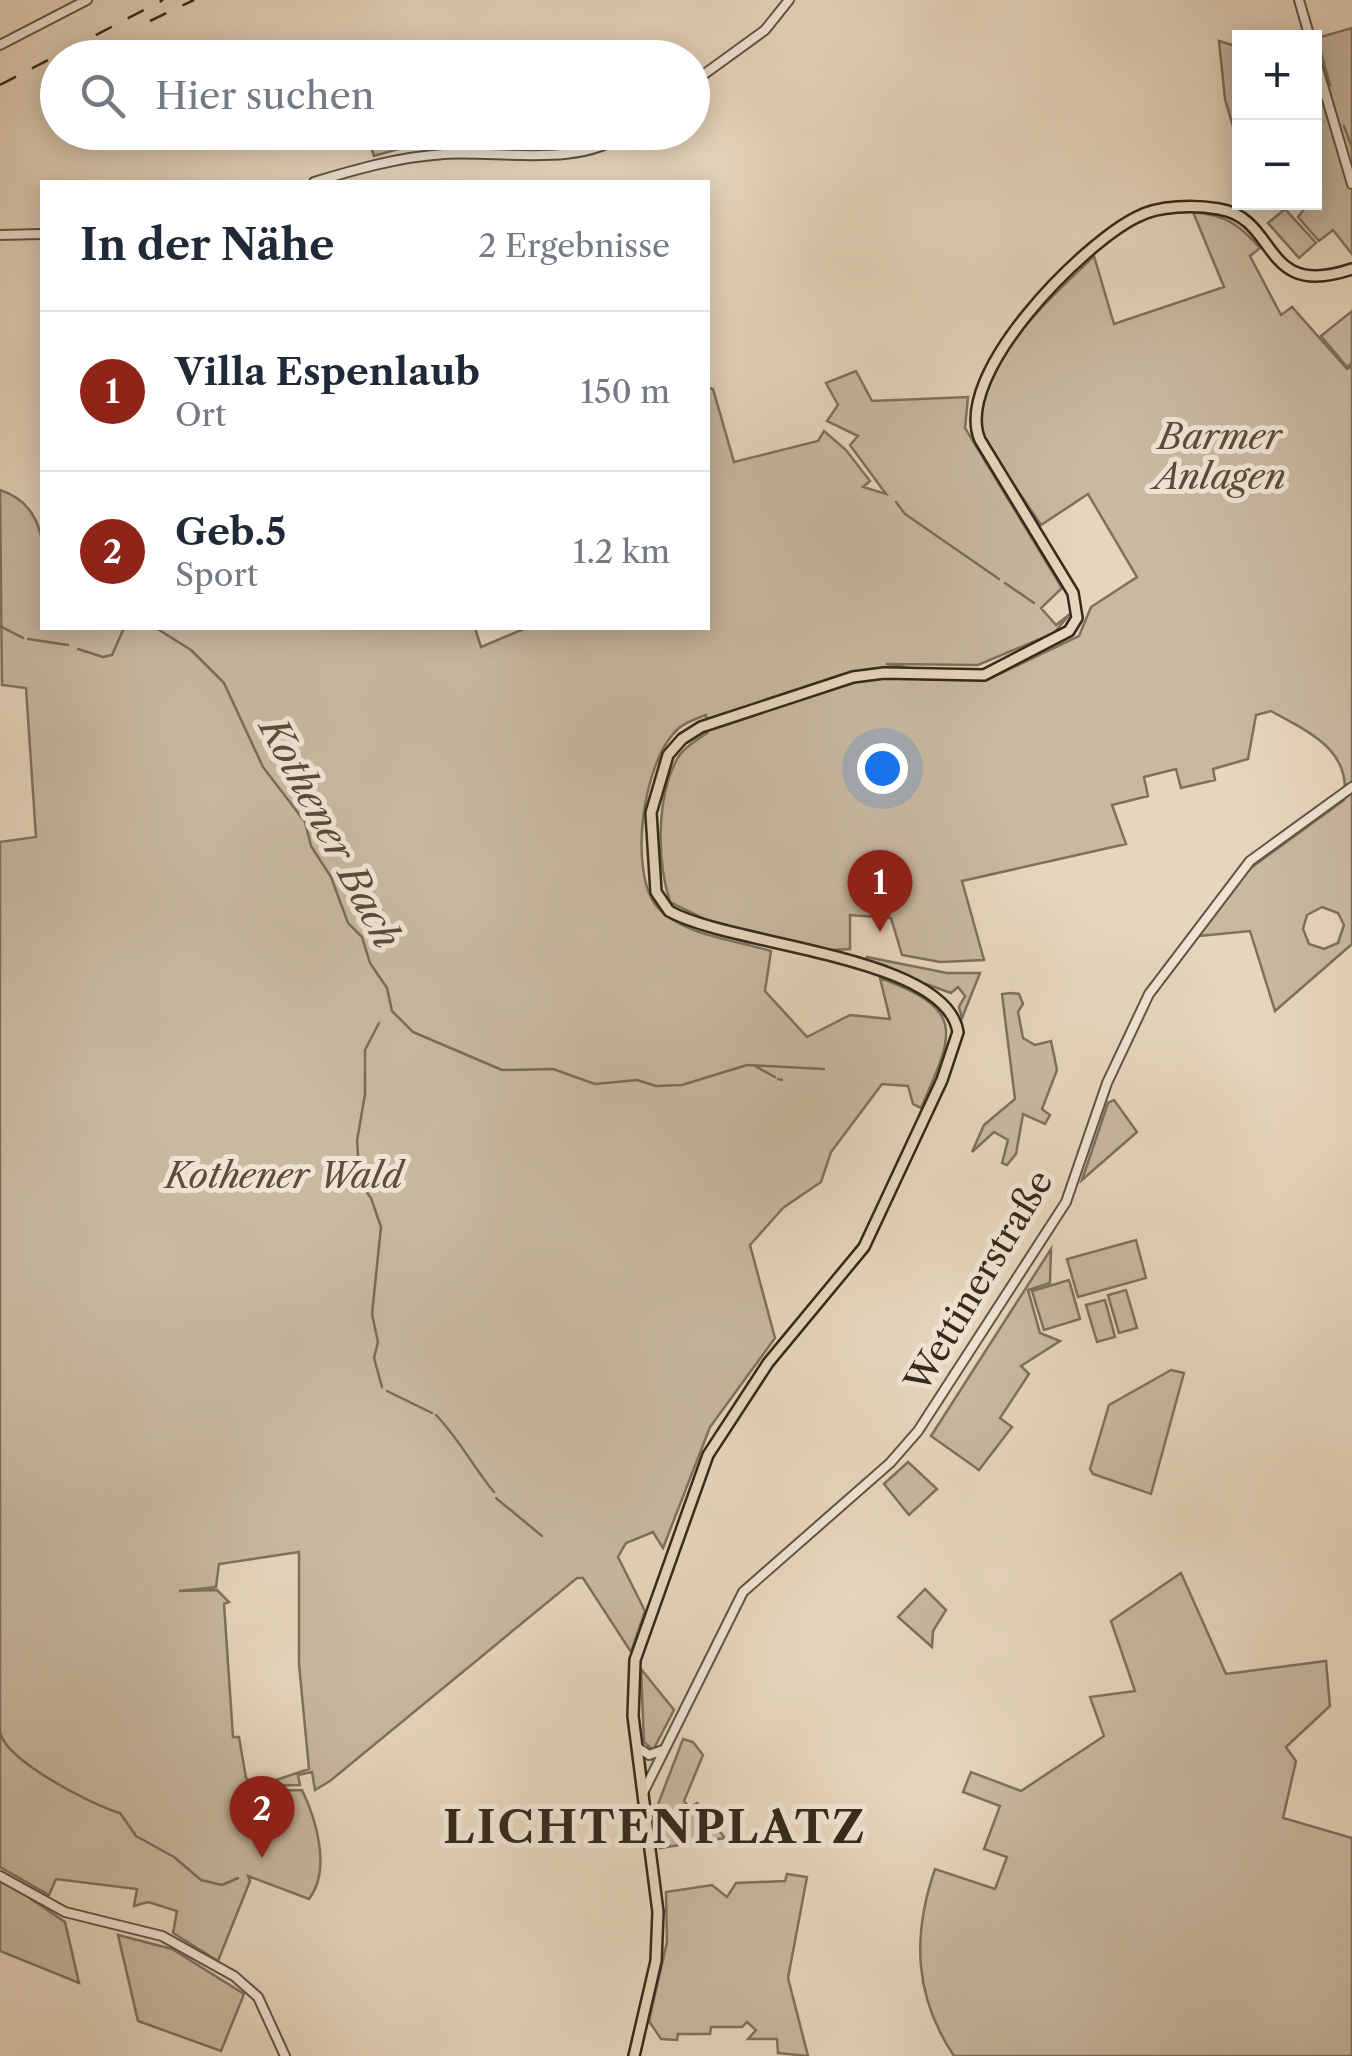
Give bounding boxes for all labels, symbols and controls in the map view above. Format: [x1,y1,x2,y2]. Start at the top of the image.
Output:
map controls [1232,30,1322,210]
button: + [1232,30,1322,120]
search box [40,40,710,150]
icon: search [75,68,130,123]
text: Hier suchen [155,72,375,119]
button: − [1232,120,1322,210]
text: In der Nähe [80,219,334,271]
text: 2 Ergebnisse [478,226,670,265]
text: Villa Espenlaub [175,348,480,395]
text: 1 [105,372,120,411]
text: 150 m [581,372,670,411]
text: Ort [175,395,226,434]
park label: Barmer Anlagen [1149,415,1286,498]
text: Geb.5 [175,508,286,555]
text: 2 [103,532,122,571]
text: 1.2 km [573,532,670,571]
text: Sport [175,555,258,594]
water label: Kothener Bach [248,706,411,957]
your location [857,743,908,794]
pin: 1 [848,850,912,932]
park label: Kothener Wald [162,1154,406,1197]
street label: Wettinerstraße [895,1162,1062,1400]
pin: 2 [230,1776,294,1858]
district label: LICHTENPLATZ [443,1799,867,1855]

